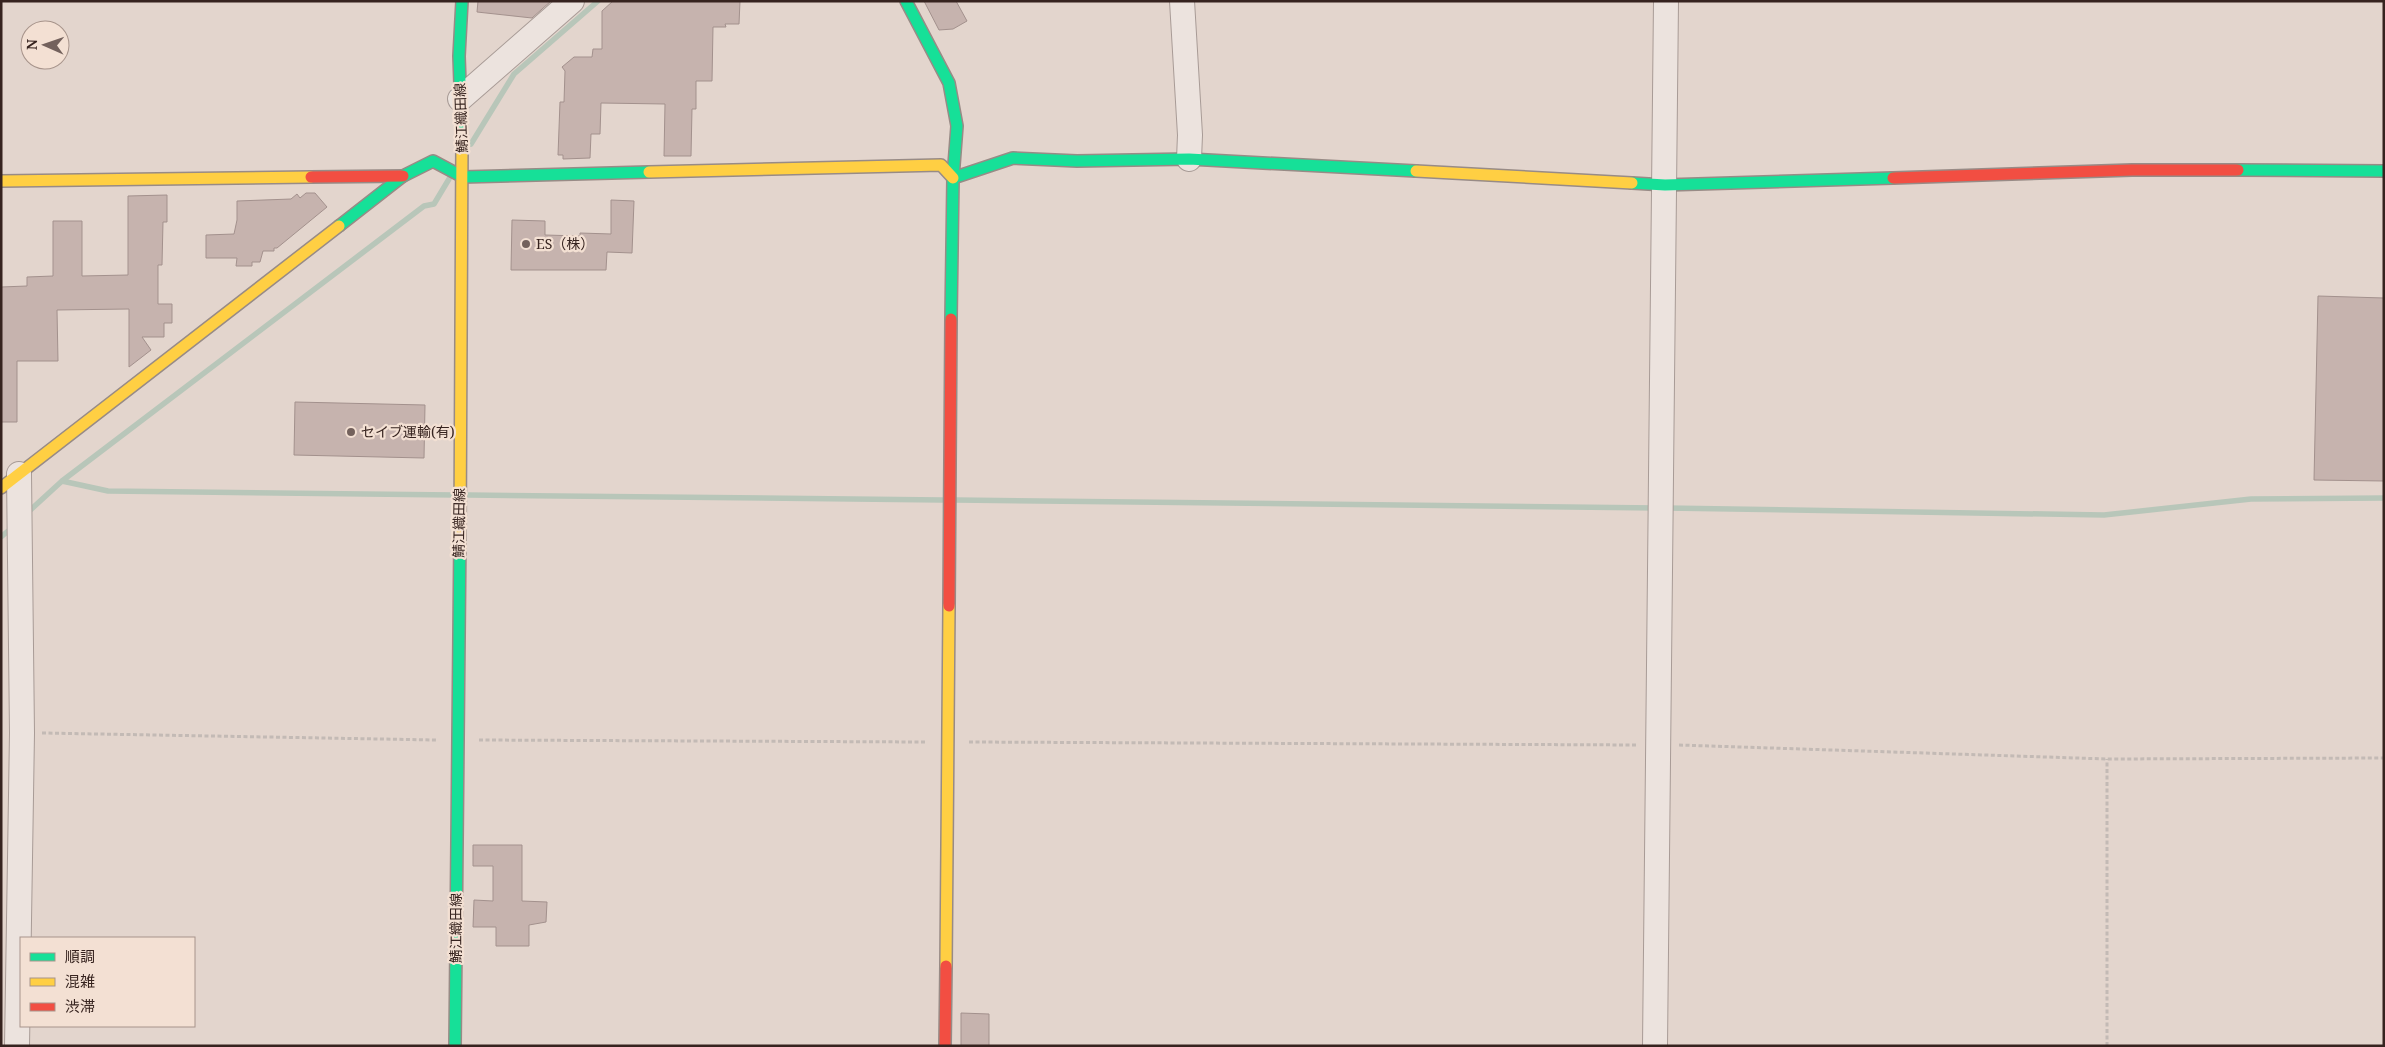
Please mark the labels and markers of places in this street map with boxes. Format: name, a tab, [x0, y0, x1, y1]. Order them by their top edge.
place label: ES（株）	[536, 234, 594, 253]
marker: ES（株）	[520, 238, 532, 250]
place label: セイブ運輸(有)	[361, 422, 455, 441]
marker: セイブ運輸(有)	[345, 426, 357, 438]

